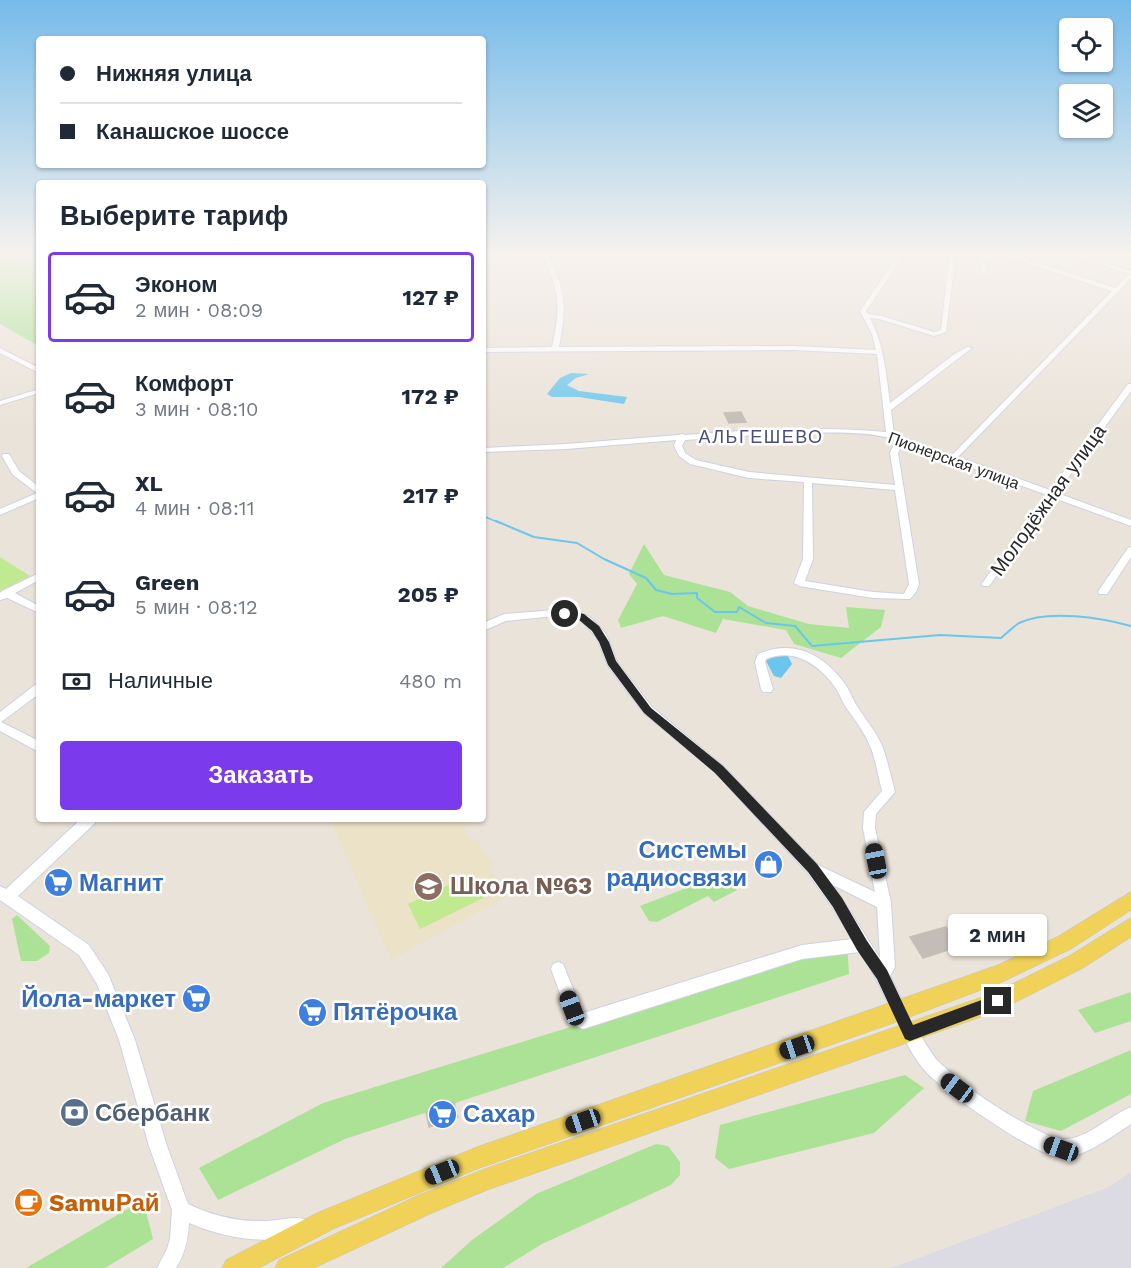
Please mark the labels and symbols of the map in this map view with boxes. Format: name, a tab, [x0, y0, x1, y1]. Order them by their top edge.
street label: Молодёжная улица	[985, 419, 1111, 580]
district label: АЛЬГЕШЕВО	[698, 426, 824, 447]
street label: Пионерская улица	[886, 428, 1022, 493]
route start	[551, 600, 578, 627]
place label: Системы радиосвязи	[606, 836, 747, 892]
car	[864, 842, 888, 880]
shop icon: Системы радиосвязи	[752, 848, 784, 880]
supermarket icon: Магнит	[42, 867, 74, 899]
place label: Магнит	[79, 869, 164, 897]
school or university icon: Школа №63	[413, 870, 445, 902]
place label: Школа №63	[450, 872, 592, 900]
callout: 2 мин	[948, 914, 1048, 956]
supermarket icon: Йола-маркет	[181, 983, 213, 1015]
place label: Йола-маркет	[21, 985, 176, 1013]
route end	[984, 987, 1011, 1014]
car	[557, 988, 587, 1028]
supermarket icon: Пятёрочка	[296, 996, 328, 1028]
place label: Пятёрочка	[333, 998, 458, 1026]
car	[777, 1033, 817, 1061]
car	[937, 1070, 977, 1106]
bank icon: Сбербанк	[58, 1097, 90, 1129]
supermarket icon: Сахар	[426, 1098, 458, 1130]
place label: Сбербанк	[95, 1099, 211, 1127]
place label: Сахар	[463, 1100, 535, 1128]
car	[563, 1107, 603, 1135]
car	[1041, 1134, 1081, 1164]
car	[422, 1157, 462, 1187]
cafe icon: SamuРай	[12, 1187, 44, 1219]
place label: SamuРай	[49, 1189, 160, 1217]

